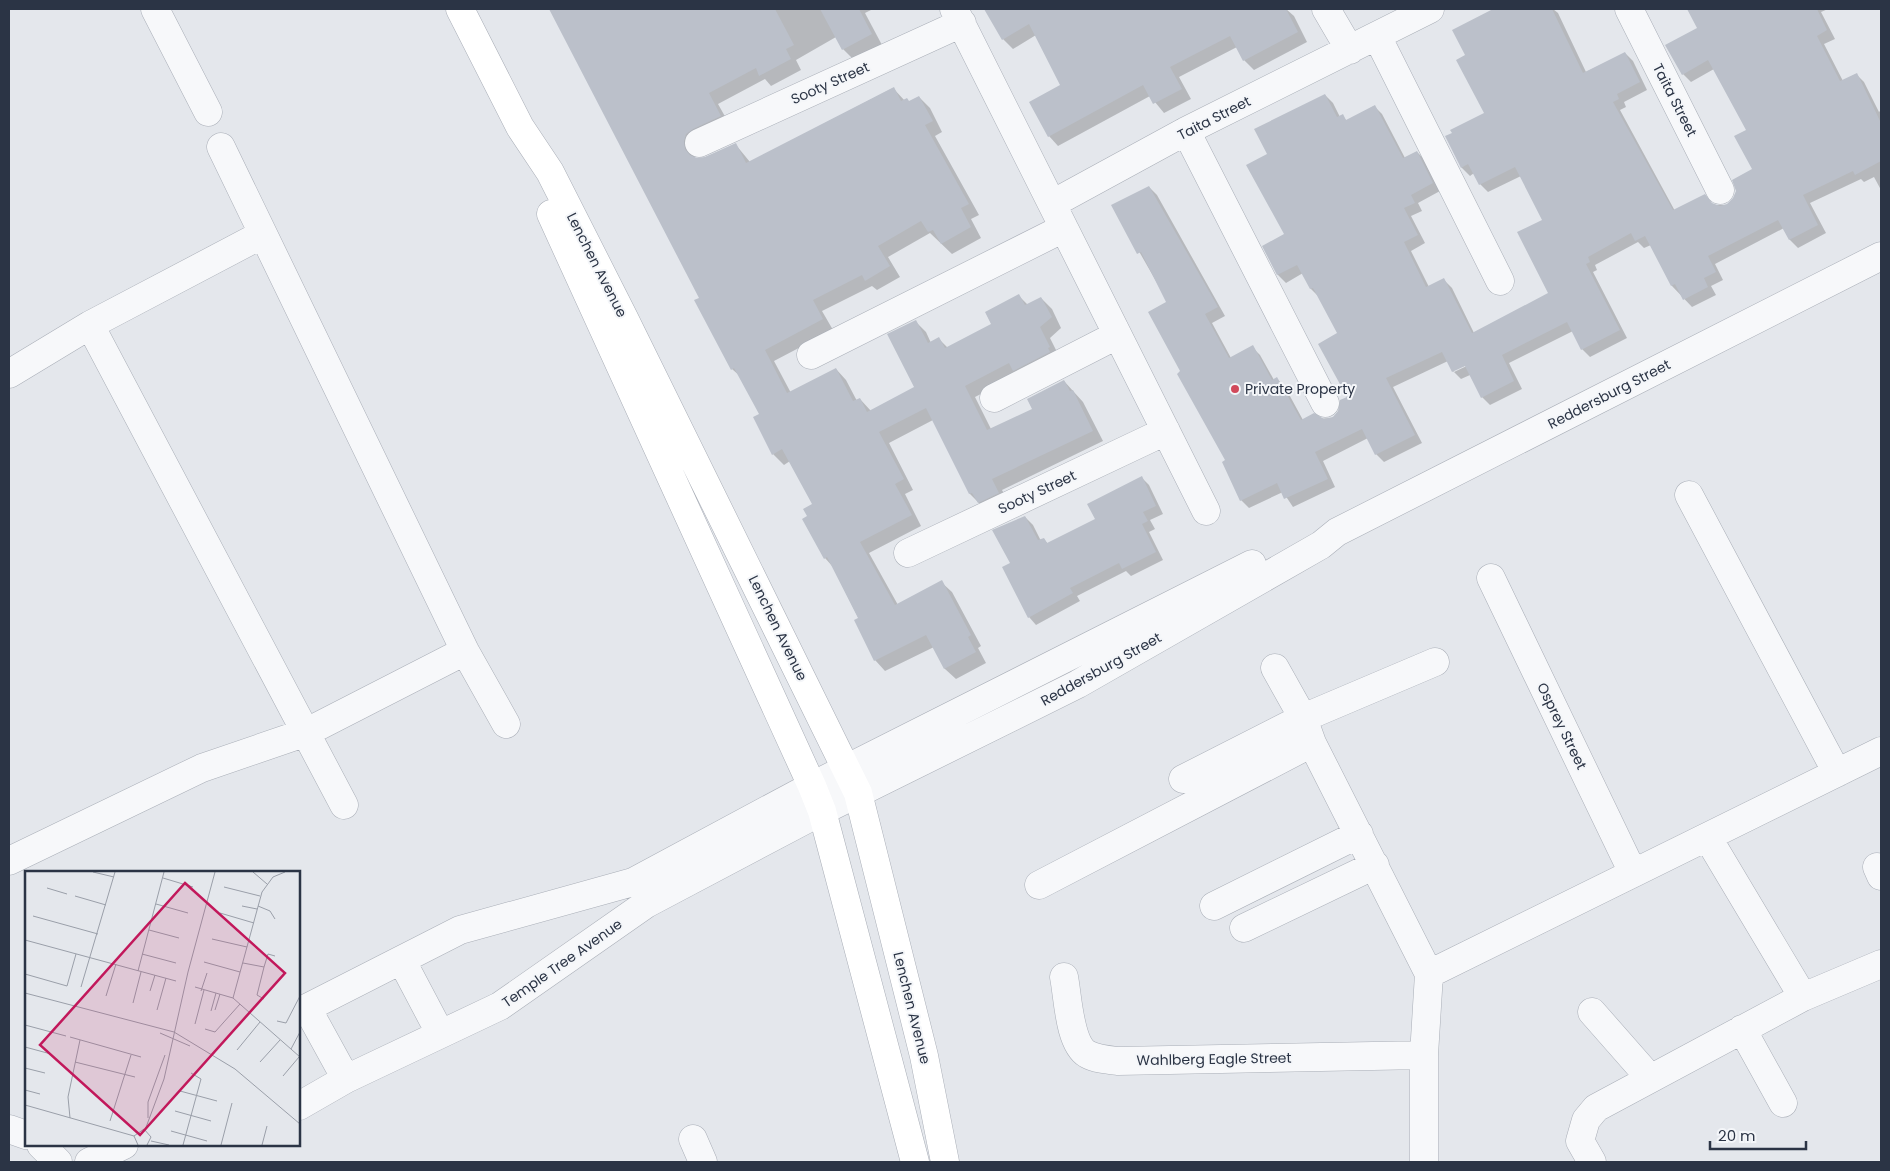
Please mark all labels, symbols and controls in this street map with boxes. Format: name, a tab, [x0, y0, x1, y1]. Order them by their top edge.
street label: Sooty Street	[788, 57, 872, 109]
street label: Taita Street	[1648, 60, 1702, 140]
street label: Taita Street	[1174, 91, 1254, 145]
street label: Lenchen Avenue	[562, 209, 632, 321]
street label: Reddersburg Street	[1544, 354, 1674, 434]
place label: Private Property	[1245, 379, 1355, 399]
marker: Private Property	[1229, 383, 1241, 395]
street label: Sooty Street	[995, 465, 1079, 519]
street label: Lenchen Avenue	[744, 572, 812, 684]
street label: Reddersburg Street	[1037, 627, 1165, 711]
street label: Osprey Street	[1532, 679, 1592, 773]
inset map	[25, 871, 300, 1146]
street label: Temple Tree Avenue	[498, 914, 626, 1012]
street label: Lenchen Avenue	[888, 950, 936, 1067]
street label: Wahlberg Eagle Street	[1136, 1048, 1292, 1070]
scale bar	[1710, 1118, 1806, 1150]
text: 20 m	[1718, 1125, 1756, 1146]

